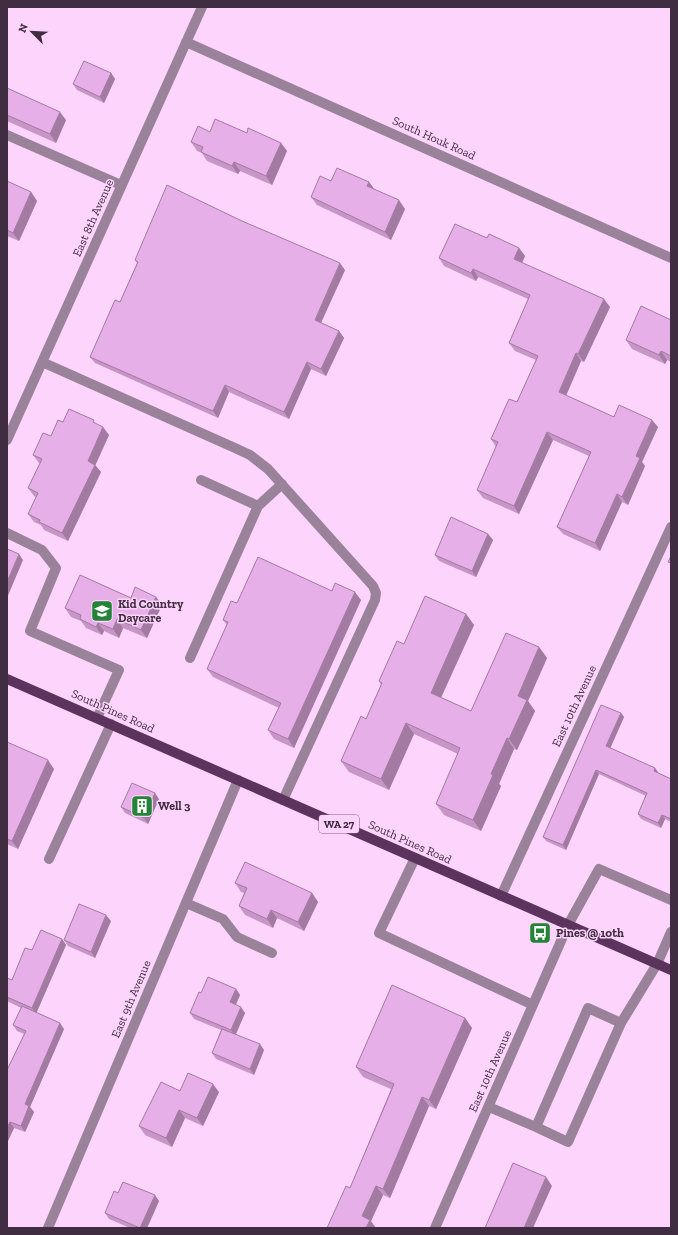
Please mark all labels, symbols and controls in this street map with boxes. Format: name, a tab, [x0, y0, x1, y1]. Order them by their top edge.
north arrow	[12, 12, 52, 52]
text: N	[16, 21, 31, 35]
street label: South Houk Road	[390, 113, 478, 163]
street label: East 8th Avenue	[70, 177, 116, 259]
place label: Kid Country Daycare	[118, 597, 184, 625]
school or university icon: Kid Country Daycare	[89, 598, 115, 624]
street label: East 10th Avenue	[549, 663, 599, 749]
street label: South Pines Road	[69, 686, 157, 736]
building icon: Well 3	[129, 793, 155, 819]
place label: Well 3	[158, 799, 191, 813]
road number: WA 27	[319, 815, 359, 833]
street label: South Pines Road	[366, 817, 454, 867]
bus stop icon: Pines @ 10th	[527, 920, 553, 946]
place label: Pines @ 10th	[556, 926, 624, 940]
street label: East 9th Avenue	[108, 958, 154, 1040]
street label: East 10th Avenue	[466, 1028, 514, 1114]

